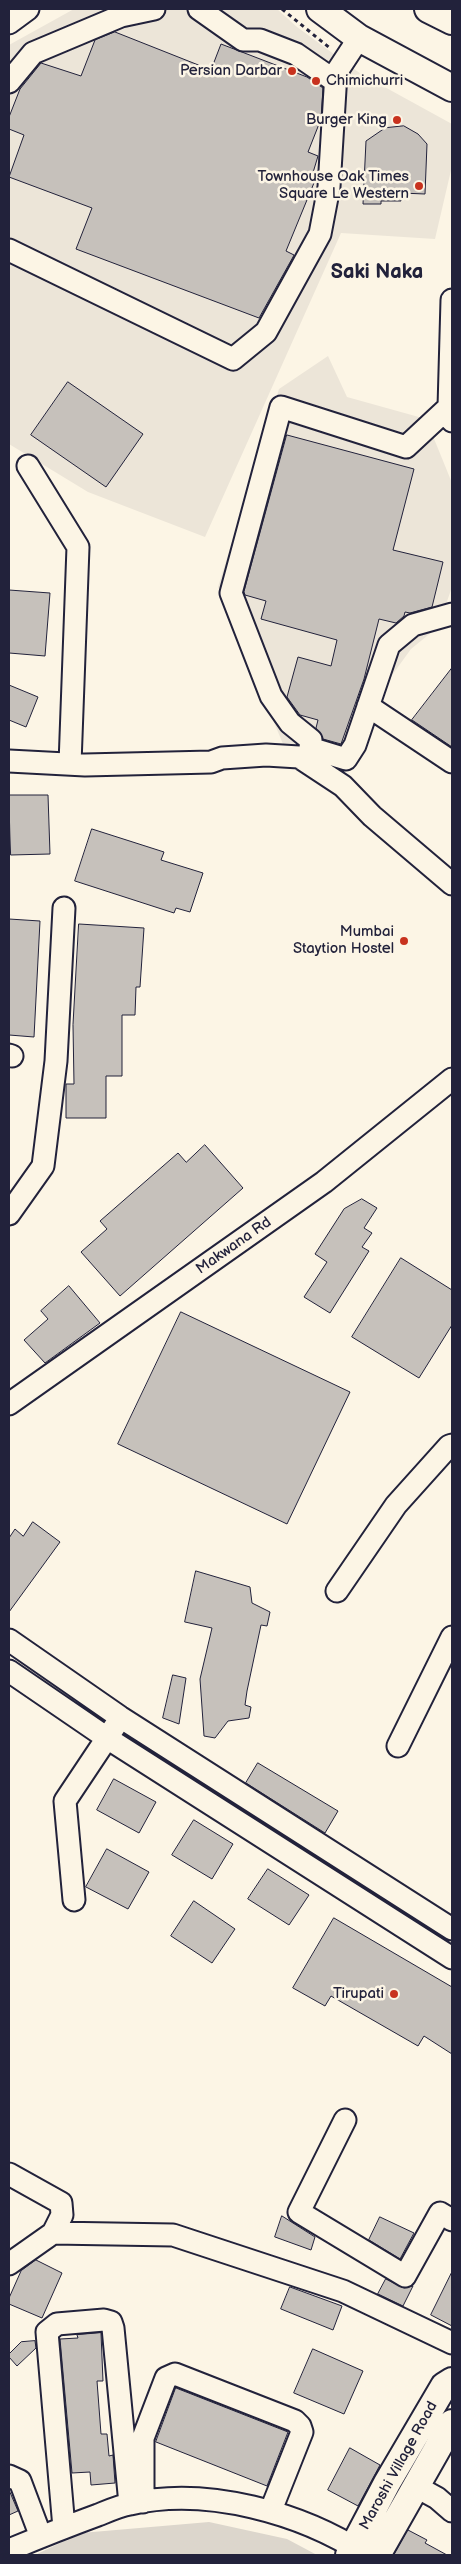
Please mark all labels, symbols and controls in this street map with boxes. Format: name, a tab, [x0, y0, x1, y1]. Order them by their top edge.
place label: Persian Darbar	[180, 62, 282, 80]
marker: Persian Darbar	[286, 65, 298, 77]
place label: Chimichurri	[326, 72, 403, 90]
marker: Chimichurri	[310, 75, 322, 87]
place label: Burger King	[306, 111, 387, 129]
marker: Burger King	[391, 114, 403, 126]
place label: Townhouse Oak Times Square Le Western	[257, 168, 409, 203]
marker: Townhouse Oak Times Square Le Western	[413, 180, 425, 192]
district label: Saki Naka	[331, 261, 423, 285]
place label: Mumbai Staytion Hostel	[293, 923, 394, 958]
marker: Mumbai Staytion Hostel	[398, 935, 410, 947]
street label: Makwana Rd	[193, 1214, 275, 1278]
place label: Tirupati	[333, 1985, 384, 2003]
marker: Tirupati	[388, 1988, 400, 2000]
street label: Maroshi Village Road	[356, 2399, 442, 2533]

